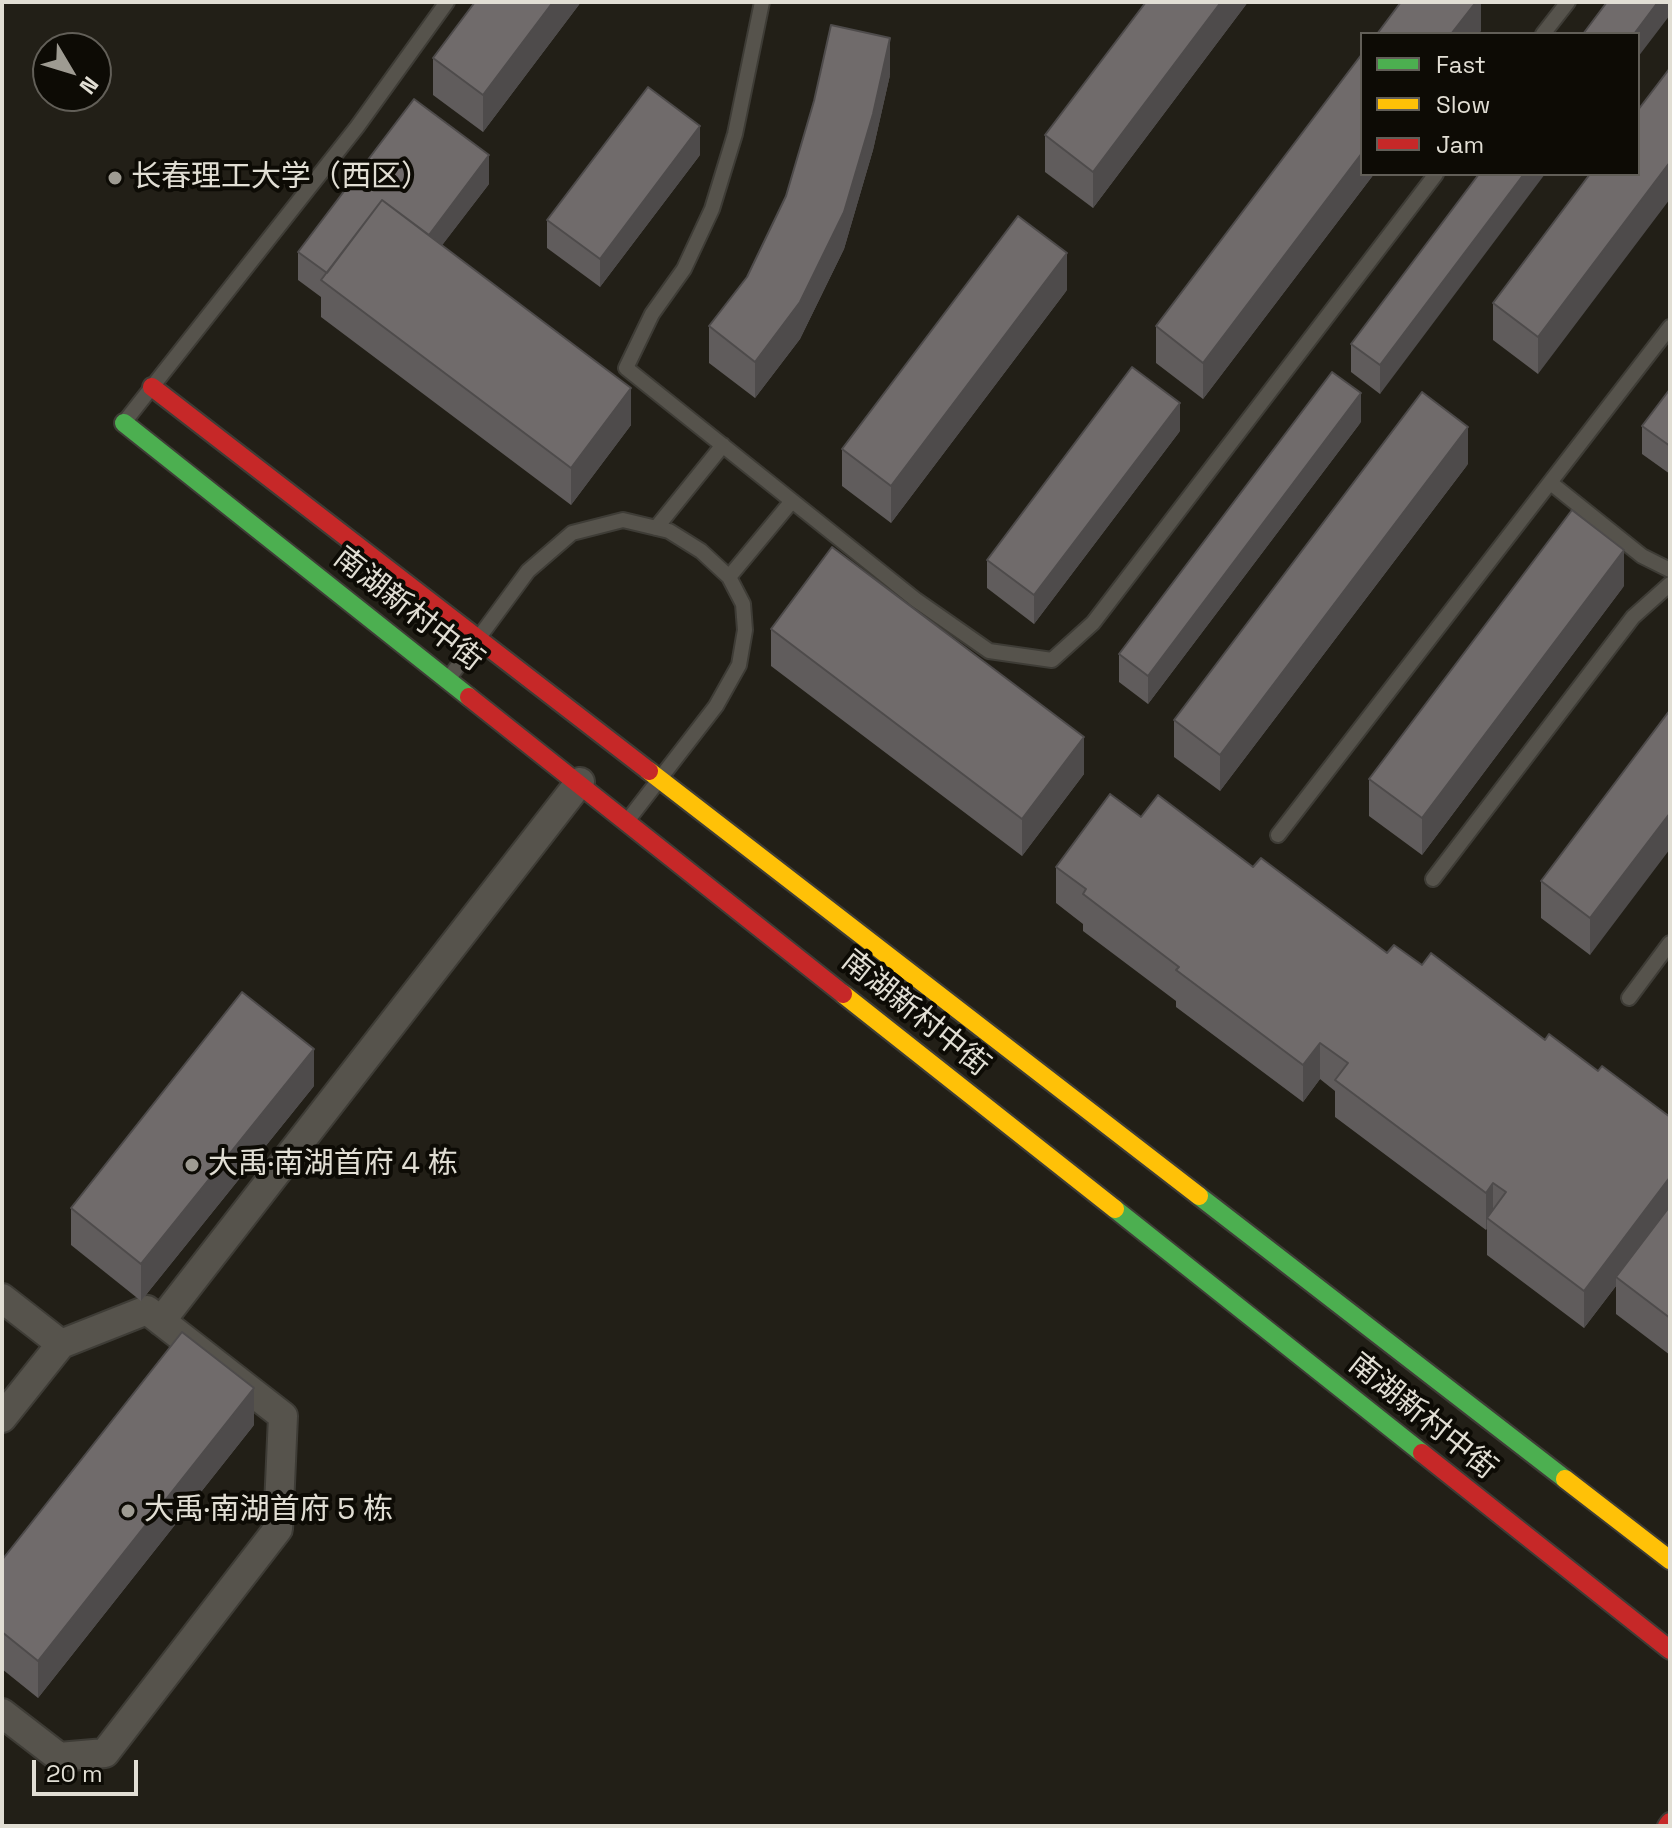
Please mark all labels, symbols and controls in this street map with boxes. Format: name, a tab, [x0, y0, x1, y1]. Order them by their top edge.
north arrow	[32, 32, 112, 112]
legend	[1360, 32, 1640, 176]
text: Fast	[1436, 49, 1486, 80]
text: N	[74, 71, 105, 100]
text: Slow	[1436, 89, 1490, 120]
text: Jam	[1436, 129, 1484, 160]
place label: 长春理工大学（西区）	[131, 160, 431, 196]
marker: 长春理工大学（西区）	[106, 169, 124, 187]
street label: 南湖新村中街	[326, 540, 490, 680]
street label: 南湖新村中街	[834, 943, 996, 1085]
place label: 大禹·南湖首府 4 栋	[208, 1147, 458, 1183]
marker: 大禹·南湖首府 4 栋	[183, 1156, 201, 1174]
street label: 南湖新村中街	[1341, 1346, 1503, 1488]
place label: 大禹·南湖首府 5 栋	[144, 1493, 393, 1529]
marker: 大禹·南湖首府 5 栋	[119, 1502, 137, 1520]
scale bar	[36, 1744, 142, 1794]
text: 20 m	[46, 1758, 103, 1789]

